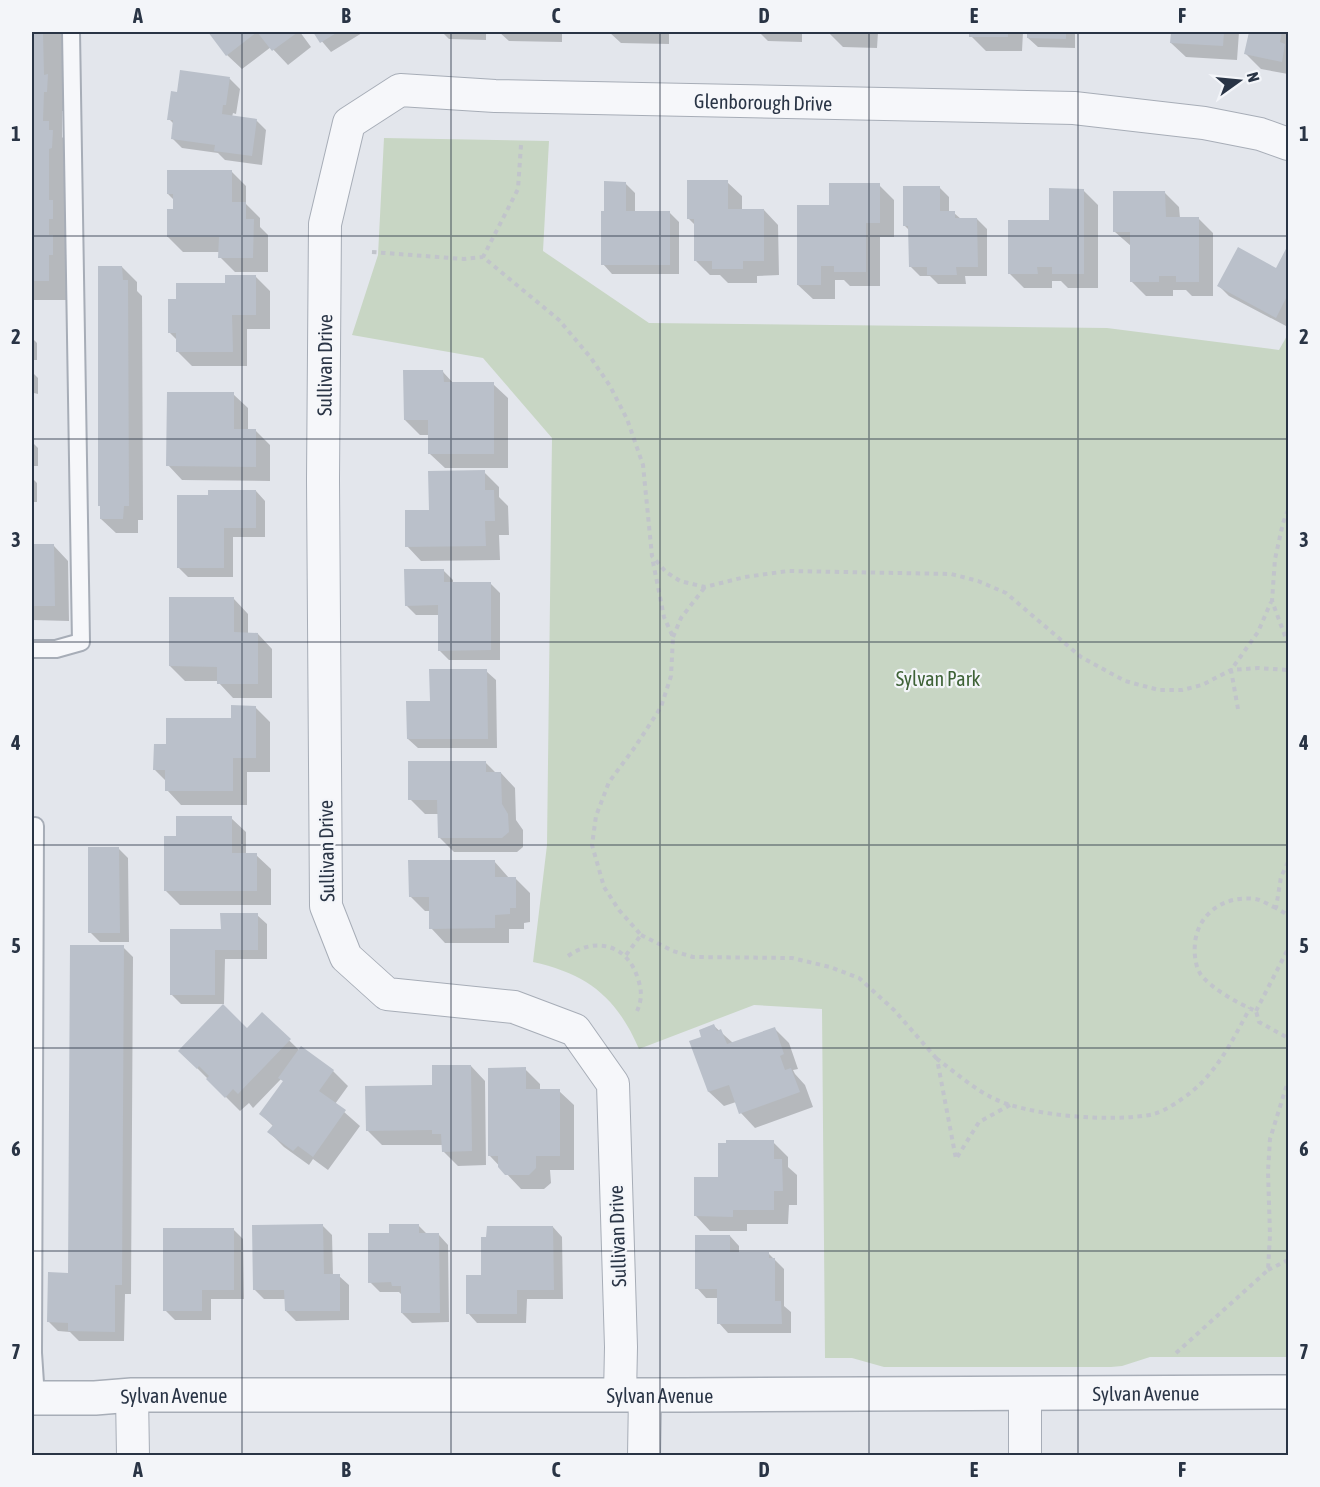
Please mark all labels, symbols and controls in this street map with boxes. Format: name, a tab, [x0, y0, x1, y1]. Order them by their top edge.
text: A	[132, 4, 143, 27]
text: B	[341, 4, 351, 27]
text: C	[552, 4, 561, 27]
text: D	[758, 4, 770, 27]
text: E	[970, 4, 979, 27]
text: F	[1178, 4, 1186, 27]
north arrow	[1209, 51, 1269, 111]
text: N	[1244, 70, 1263, 84]
street label: Glenborough Drive	[694, 89, 833, 114]
text: 1	[11, 122, 21, 145]
text: 1	[1299, 122, 1309, 145]
street label: Sullivan Drive	[312, 314, 336, 416]
text: 2	[11, 325, 21, 348]
text: 2	[1299, 325, 1309, 348]
text: 3	[11, 528, 21, 551]
text: 3	[1299, 528, 1309, 551]
park label: Sylvan Park	[896, 667, 981, 690]
text: 4	[10, 731, 21, 754]
text: 4	[1298, 731, 1309, 754]
street label: Sullivan Drive	[314, 800, 338, 902]
text: 5	[11, 934, 21, 957]
text: 5	[1299, 934, 1309, 957]
text: 6	[11, 1137, 21, 1160]
text: 6	[1299, 1137, 1309, 1160]
street label: Sullivan Drive	[604, 1185, 630, 1287]
text: 7	[11, 1340, 21, 1363]
text: 7	[1299, 1340, 1309, 1363]
street label: Sylvan Avenue	[1092, 1381, 1199, 1404]
street label: Sylvan Avenue	[606, 1383, 713, 1407]
street label: Sylvan Avenue	[120, 1384, 227, 1407]
text: A	[132, 1458, 143, 1481]
text: B	[341, 1458, 351, 1481]
text: C	[552, 1458, 561, 1481]
text: D	[758, 1458, 770, 1481]
text: E	[970, 1458, 979, 1481]
text: F	[1178, 1458, 1186, 1481]

